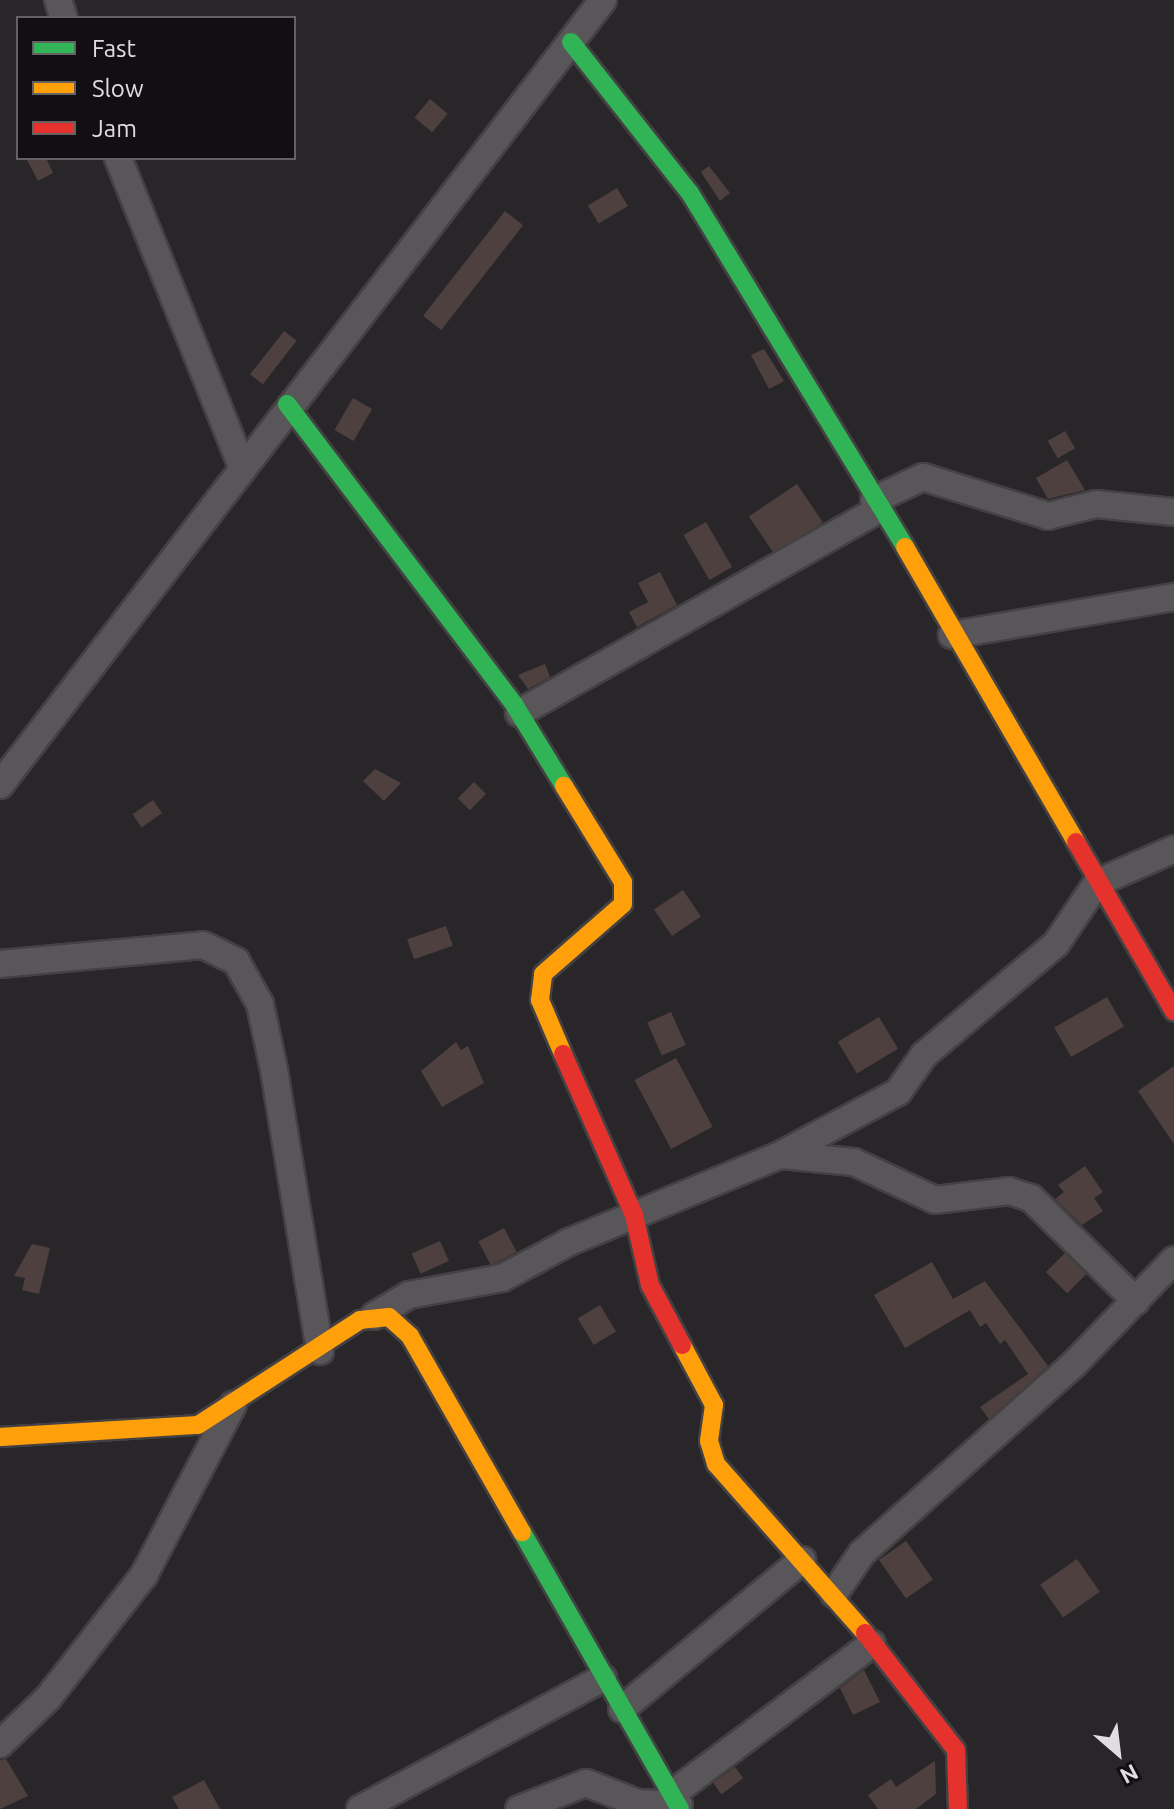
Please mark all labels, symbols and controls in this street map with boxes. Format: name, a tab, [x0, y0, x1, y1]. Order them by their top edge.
legend	[16, 16, 296, 160]
text: Fast	[92, 35, 136, 62]
text: Slow	[92, 75, 144, 102]
text: Jam	[92, 115, 137, 142]
north arrow	[1078, 1713, 1158, 1793]
text: N	[1116, 1760, 1143, 1790]

